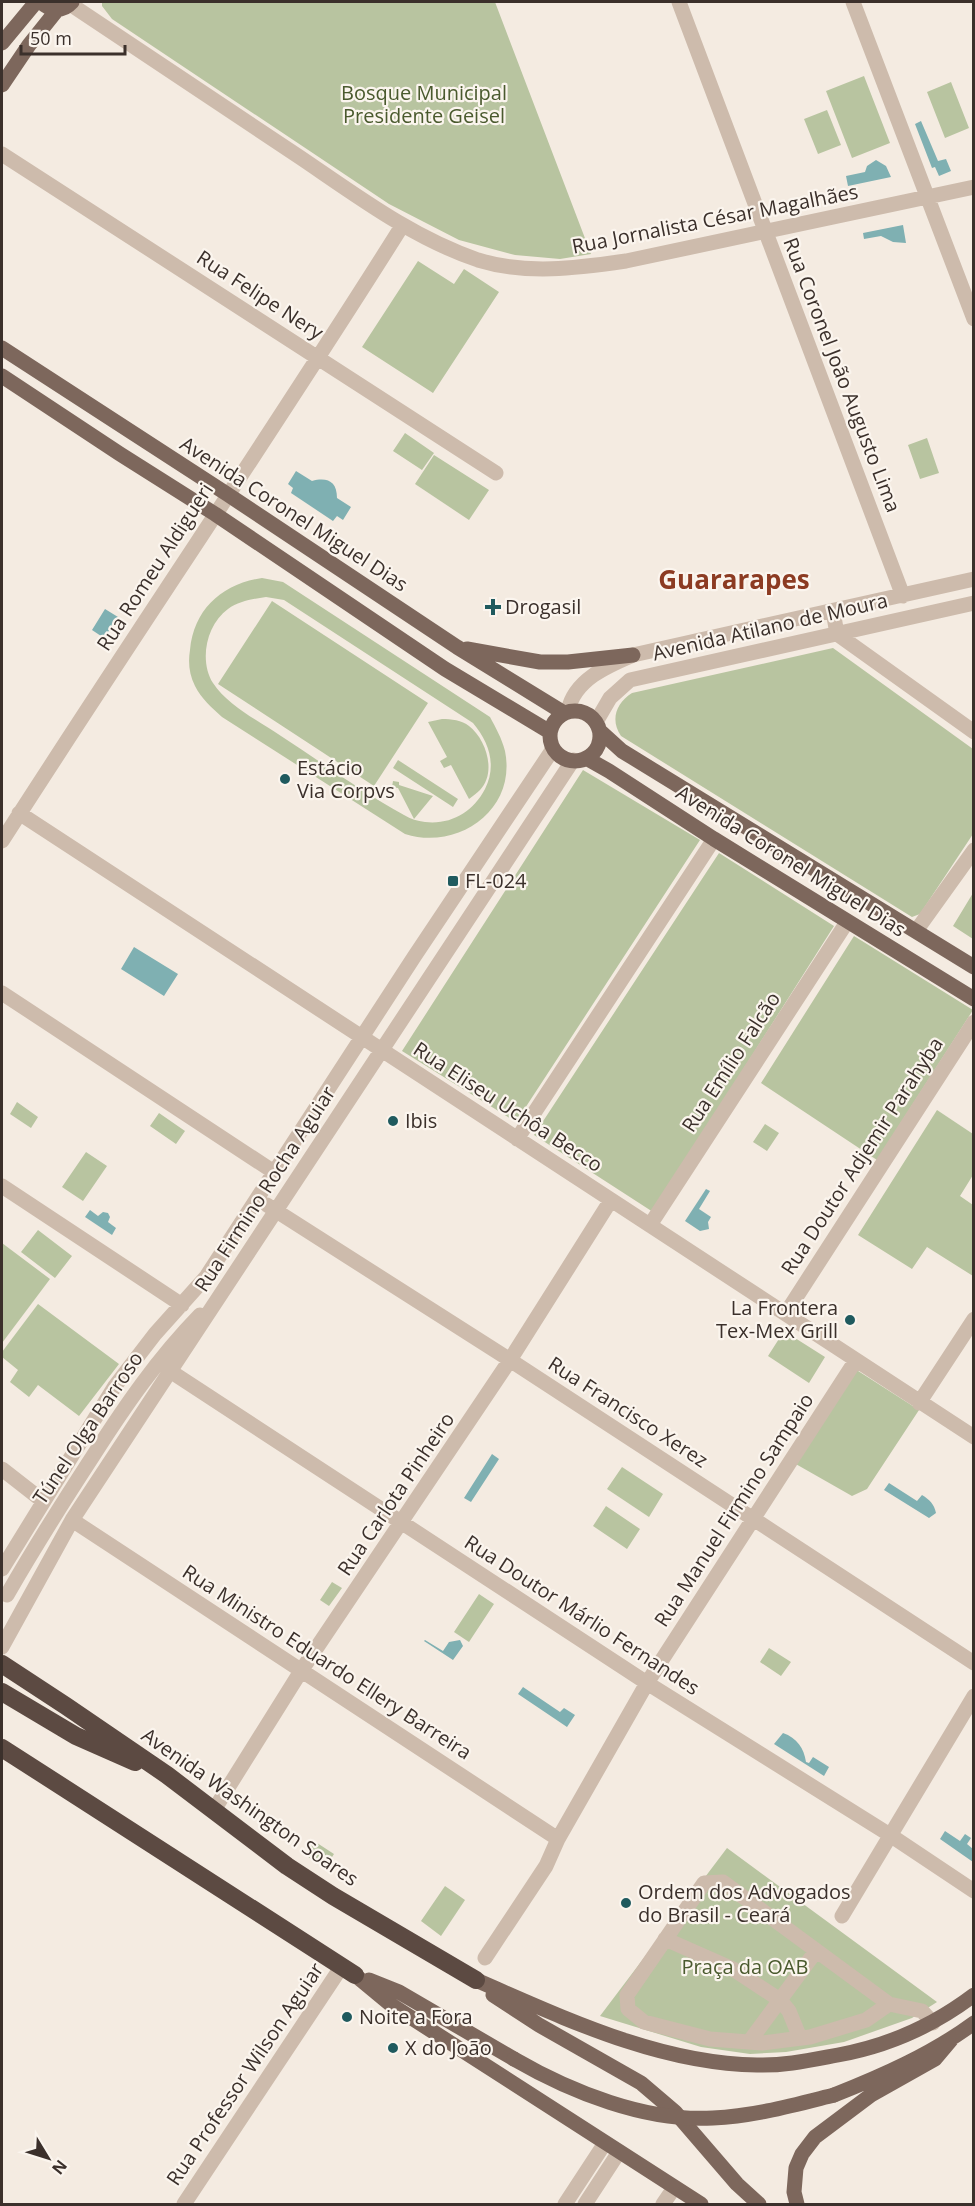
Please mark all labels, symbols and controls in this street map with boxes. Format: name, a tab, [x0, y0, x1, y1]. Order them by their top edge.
scale bar	[21, 18, 124, 56]
text: 50 m	[30, 26, 72, 50]
park label: Bosque Municipal Presidente Geisel	[341, 79, 507, 129]
street label: Rua Jornalista César Magalhães	[569, 177, 860, 260]
street label: Rua Coronel João Augusto Lima	[777, 234, 907, 516]
street label: Rua Felipe Nery	[192, 244, 330, 346]
street label: Avenida Coronel Miguel Dias	[175, 430, 413, 597]
street label: Rua Romeu Aldigueri	[90, 478, 219, 656]
district label: Guararapes	[658, 561, 810, 597]
street label: Avenida Atilano de Moura	[650, 586, 890, 667]
place label: Drogasil	[505, 593, 581, 620]
marker: Drogasil	[486, 600, 500, 614]
place label: Estácio Via Corpvs	[297, 754, 395, 804]
marker: Estácio Via Corpvs	[278, 772, 292, 786]
street label: Avenida Coronel Miguel Dias	[671, 779, 911, 943]
place label: FL-024	[465, 867, 527, 894]
marker: FL-024	[446, 874, 460, 888]
street label: Rua Emílio Falcão	[675, 986, 786, 1137]
street label: Rua Doutor Adjemir Parahyba	[774, 1032, 949, 1280]
street label: Rua Eliseu Uchôa Becco	[408, 1035, 608, 1178]
street label: Rua Firmino Rocha Aguiar	[188, 1081, 341, 1297]
place label: Ibis	[405, 1107, 437, 1134]
marker: Ibis	[386, 1114, 400, 1128]
place label: La Frontera Tex-Mex Grill	[716, 1294, 838, 1344]
marker: La Frontera Tex-Mex Grill	[843, 1313, 857, 1327]
street label: Túnel Olga Barroso	[26, 1346, 149, 1509]
street label: Rua Francisco Xerez	[543, 1350, 713, 1473]
street label: Rua Manuel Firmino Sampaio	[648, 1388, 819, 1632]
street label: Rua Carlota Pinheiro	[331, 1407, 460, 1581]
street label: Rua Doutor Márlio Fernandes	[460, 1528, 705, 1701]
street label: Rua Ministro Eduardo Ellery Barreira	[178, 1558, 477, 1765]
street label: Avenida Washington Soares	[136, 1721, 364, 1892]
place label: Ordem dos Advogados do Brasil - Ceará	[638, 1878, 851, 1928]
marker: Ordem dos Advogados do Brasil - Ceará	[619, 1896, 633, 1910]
park label: Praça da OAB	[682, 1953, 808, 1980]
street label: Rua Professor Wilson Aguiar	[160, 1957, 329, 2190]
place label: Noite a Fora	[359, 2003, 473, 2030]
marker: Noite a Fora	[340, 2010, 354, 2024]
place label: X do João	[405, 2034, 492, 2061]
marker: X do João	[386, 2041, 400, 2055]
north arrow	[18, 2128, 78, 2188]
text: N	[47, 2155, 72, 2179]

